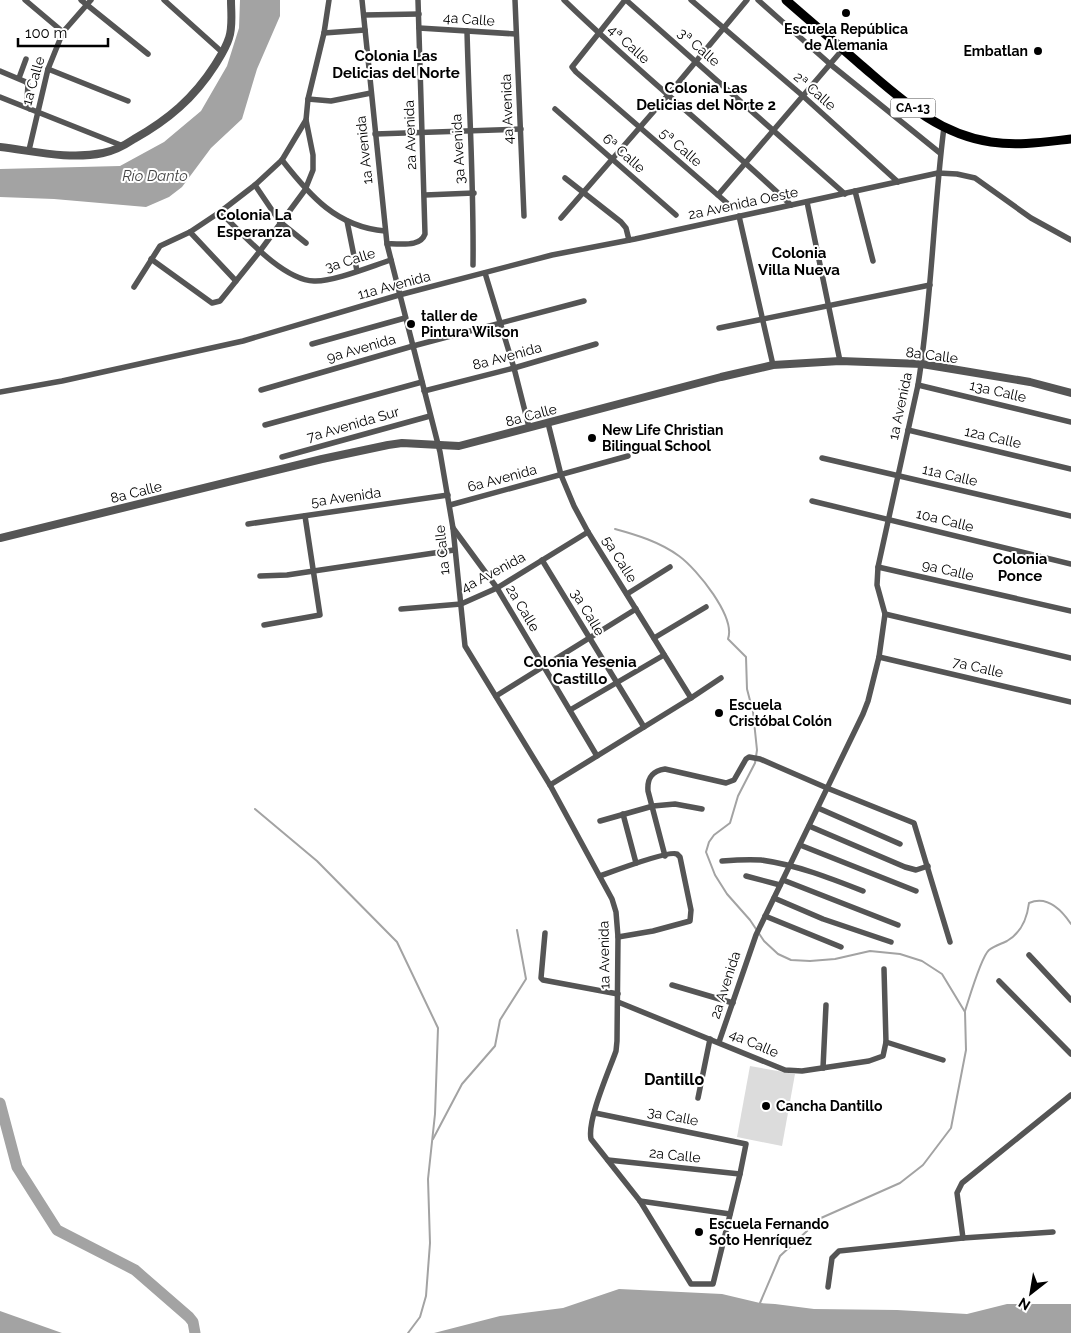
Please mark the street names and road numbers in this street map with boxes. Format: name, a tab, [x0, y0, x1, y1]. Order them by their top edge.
street label: 4a Calle	[443, 9, 495, 29]
street label: 4ª Calle	[605, 21, 653, 67]
street label: 3ª Calle	[675, 24, 723, 70]
street label: 1a Calle	[18, 55, 48, 107]
street label: 2ª Calle	[791, 69, 839, 113]
street label: 4a Avenida	[498, 74, 516, 144]
road number: CA-13	[890, 99, 936, 118]
street label: 2a Avenida	[401, 100, 419, 170]
street label: 3a Avenida	[448, 114, 468, 184]
street label: 1a Avenida	[352, 115, 376, 185]
street label: 5ª Calle	[657, 124, 705, 170]
street label: 6ª Calle	[599, 130, 649, 176]
street label: 2a Avenida Oeste	[687, 184, 799, 222]
street label: 3a Calle	[323, 245, 377, 275]
street label: 11a Avenida	[356, 268, 432, 302]
street label: 9a Avenida	[325, 331, 397, 365]
street label: 8a Avenida	[471, 339, 543, 373]
street label: 8a Calle	[905, 344, 959, 366]
street label: 1a Avenida	[885, 371, 915, 441]
street label: 13a Calle	[968, 377, 1028, 405]
street label: 8a Calle	[504, 400, 558, 430]
street label: 7a Avenida Sur	[305, 403, 401, 445]
street label: 12a Calle	[963, 423, 1023, 451]
street label: 6a Avenida	[466, 461, 538, 495]
street label: 11a Calle	[921, 461, 979, 489]
street label: 8a Calle	[109, 478, 163, 506]
street label: 5a Avenida	[310, 484, 382, 510]
street label: 10a Calle	[915, 505, 975, 535]
street label: 1a Calle	[431, 524, 453, 576]
street label: 5a Calle	[599, 533, 641, 585]
street label: 4a Avenida	[458, 548, 528, 596]
street label: 9a Calle	[921, 556, 975, 584]
street label: 2a Calle	[503, 582, 543, 634]
street label: 3a Calle	[568, 586, 608, 638]
street label: 7a Calle	[951, 653, 1005, 681]
street label: 1a Avenida	[595, 920, 613, 990]
street label: 2a Avenida	[707, 949, 743, 1021]
street label: 4a Calle	[727, 1025, 781, 1061]
street label: 3a Calle	[646, 1103, 700, 1129]
street label: 2a Calle	[649, 1144, 701, 1166]

